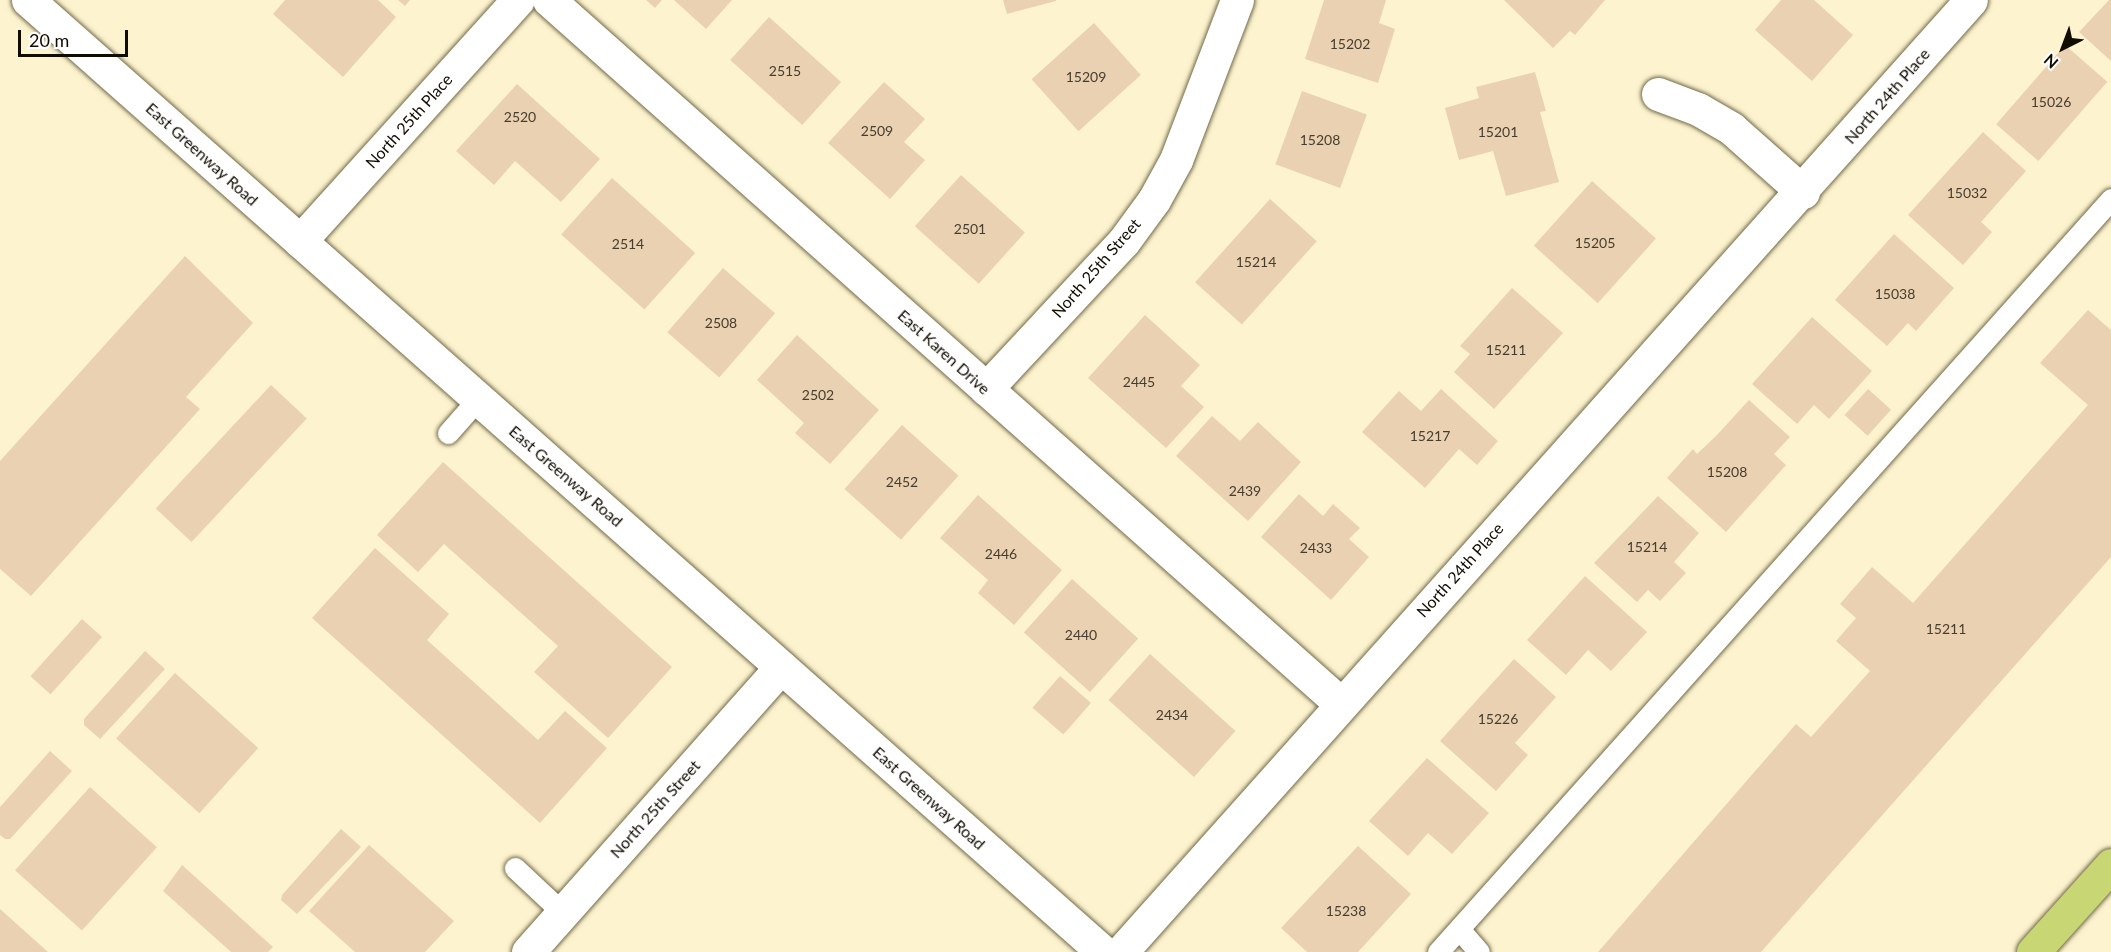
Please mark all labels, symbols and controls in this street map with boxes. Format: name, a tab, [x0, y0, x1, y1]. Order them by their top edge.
scale bar	[21, 18, 130, 56]
north arrow	[2033, 18, 2093, 78]
text: 20 m	[29, 29, 69, 51]
house number: 15202	[1330, 36, 1370, 52]
street label: North 24th Place	[1840, 44, 1934, 148]
text: N	[2040, 51, 2062, 73]
house number: 2515	[769, 63, 801, 79]
house number: 15209	[1066, 69, 1106, 85]
street label: North 25th Place	[362, 70, 456, 172]
house number: 15026	[2031, 94, 2071, 110]
street label: East Greenway Road	[142, 98, 262, 210]
house number: 2520	[504, 109, 536, 125]
house number: 2509	[861, 123, 893, 139]
house number: 15201	[1478, 124, 1518, 140]
house number: 15208	[1300, 132, 1340, 148]
house number: 15032	[1947, 185, 1987, 201]
street label: North 25th Street	[1048, 215, 1144, 321]
house number: 2501	[954, 221, 986, 237]
house number: 15205	[1575, 235, 1615, 251]
house number: 2514	[612, 236, 644, 252]
house number: 15214	[1236, 254, 1276, 270]
house number: 15038	[1875, 286, 1915, 302]
street label: East Karen Drive	[894, 306, 994, 398]
house number: 2508	[705, 315, 737, 331]
house number: 15211	[1486, 342, 1526, 358]
house number: 2445	[1123, 374, 1155, 390]
house number: 2502	[802, 387, 834, 403]
street label: East Greenway Road	[505, 421, 627, 531]
house number: 15217	[1410, 428, 1450, 444]
house number: 15208	[1707, 464, 1747, 480]
house number: 2452	[886, 474, 918, 490]
house number: 2439	[1229, 483, 1261, 499]
street label: North 24th Place	[1413, 519, 1507, 621]
house number: 15214	[1627, 539, 1667, 555]
house number: 2433	[1300, 540, 1332, 556]
house number: 2446	[985, 546, 1017, 562]
house number: 15211	[1926, 621, 1966, 637]
house number: 2440	[1065, 627, 1097, 643]
house number: 2434	[1156, 707, 1188, 723]
house number: 15226	[1478, 711, 1518, 727]
street label: East Greenway Road	[869, 742, 989, 854]
street label: North 25th Street	[606, 756, 704, 862]
house number: 15238	[1326, 903, 1366, 919]

